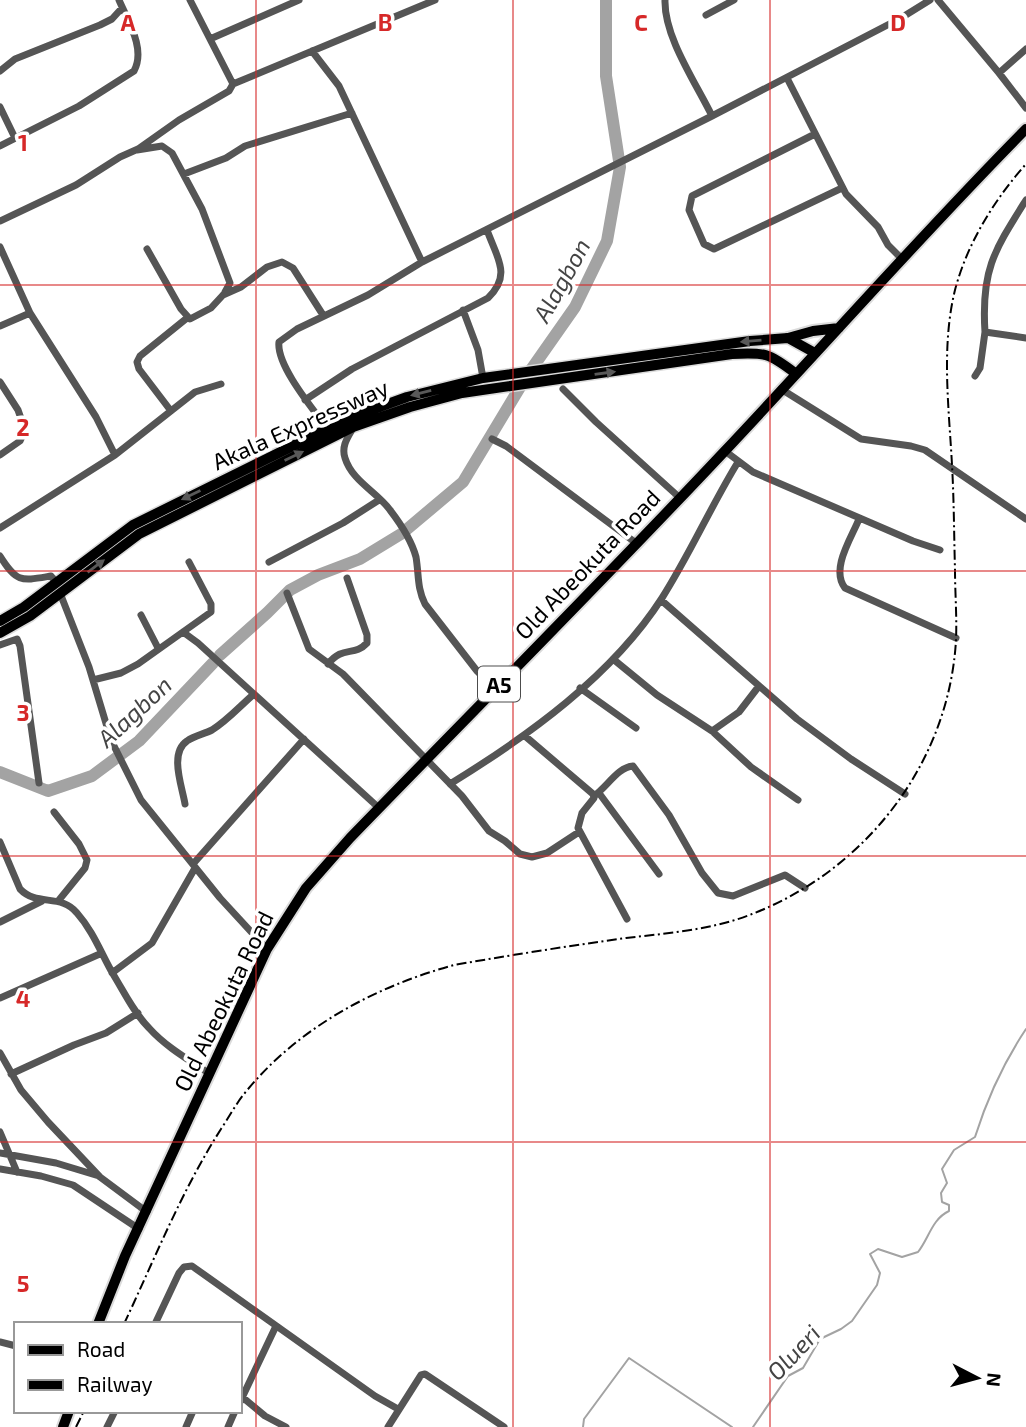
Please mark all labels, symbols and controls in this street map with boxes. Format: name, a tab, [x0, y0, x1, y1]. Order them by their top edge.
text: A	[120, 8, 136, 36]
text: B	[378, 8, 392, 36]
text: C	[634, 8, 648, 36]
text: D	[890, 8, 906, 36]
text: 1	[18, 128, 28, 156]
water label: Alagbon	[526, 233, 596, 328]
one-way arrow	[740, 336, 762, 347]
one-way arrow	[594, 367, 616, 378]
street label: Akala Expressway	[208, 373, 392, 475]
one-way arrow	[410, 388, 432, 399]
text: 2	[16, 413, 30, 441]
one-way arrow	[284, 450, 304, 462]
street label: Old Abeokuta Road	[508, 483, 666, 645]
one-way arrow	[181, 489, 201, 500]
one-way arrow	[87, 559, 105, 573]
road number: A5	[478, 666, 520, 702]
water label: Alagbon	[90, 669, 177, 753]
text: 3	[16, 698, 30, 726]
street label: Old Abeokuta Road	[167, 906, 279, 1096]
text: 4	[16, 984, 30, 1012]
text: 5	[17, 1269, 29, 1297]
water label: Olueri	[760, 1318, 826, 1386]
legend	[14, 1322, 242, 1413]
text: Road	[77, 1336, 125, 1361]
north arrow	[942, 1343, 1012, 1413]
text: Railway	[77, 1371, 153, 1396]
text: N	[982, 1372, 1007, 1388]

